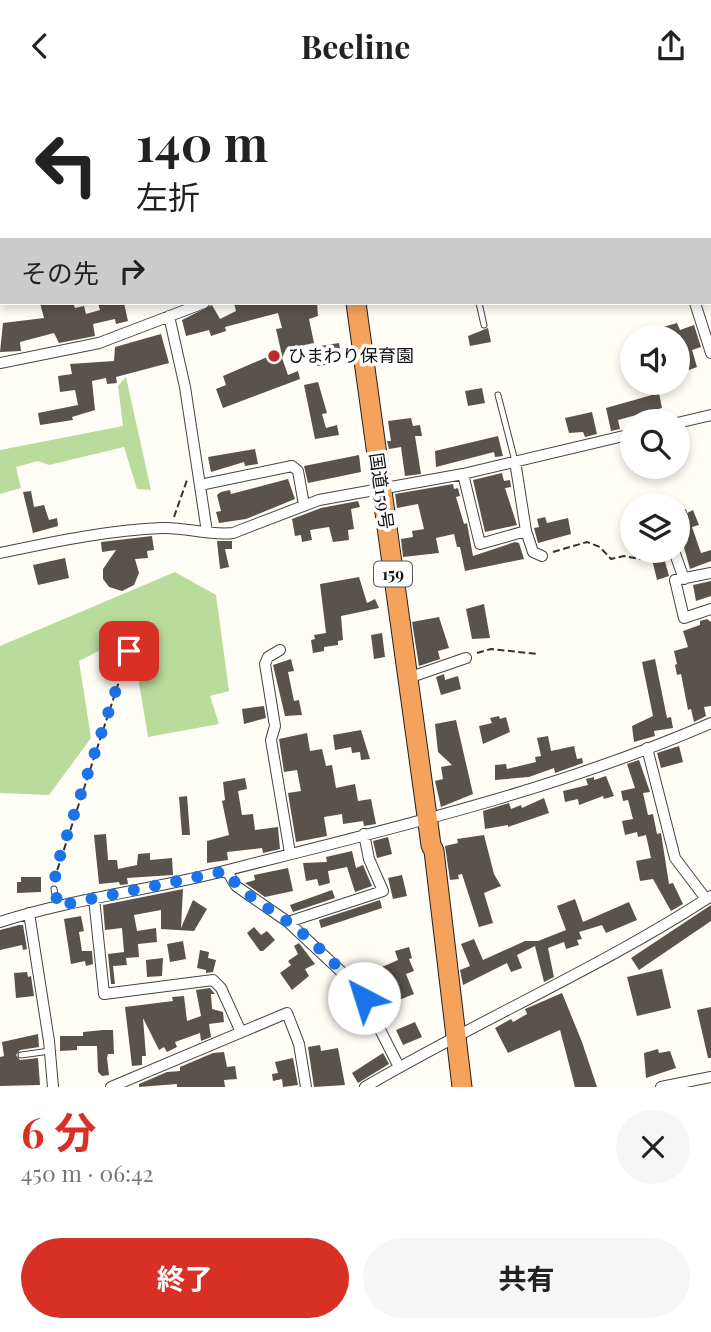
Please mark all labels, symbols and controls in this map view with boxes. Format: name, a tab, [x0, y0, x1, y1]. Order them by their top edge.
text: Beeline	[301, 24, 410, 67]
icon: back	[21, 27, 59, 65]
icon: share	[652, 27, 690, 65]
text: 140 m	[136, 109, 268, 174]
icon: left	[21, 119, 112, 210]
text: 左折	[136, 174, 200, 217]
icon: right	[113, 252, 151, 290]
text: その先	[21, 255, 99, 290]
map controls	[620, 325, 690, 563]
button: sound	[620, 325, 690, 395]
place label: ひまわり保育園	[288, 343, 414, 367]
marker: ひまわり保育園	[266, 348, 282, 364]
button: search	[620, 409, 690, 479]
street label: 国道159号	[365, 451, 399, 531]
button: layers	[620, 493, 690, 563]
road number: 159	[374, 561, 412, 587]
pin	[99, 621, 159, 681]
icon: arrive	[110, 632, 148, 670]
position arrow	[327, 961, 401, 1035]
text: 6 分	[21, 1103, 96, 1159]
button: close	[616, 1110, 690, 1184]
text: 450 m · 06:42	[21, 1157, 154, 1188]
button: 終了	[21, 1238, 349, 1318]
button: 共有	[363, 1238, 690, 1318]

